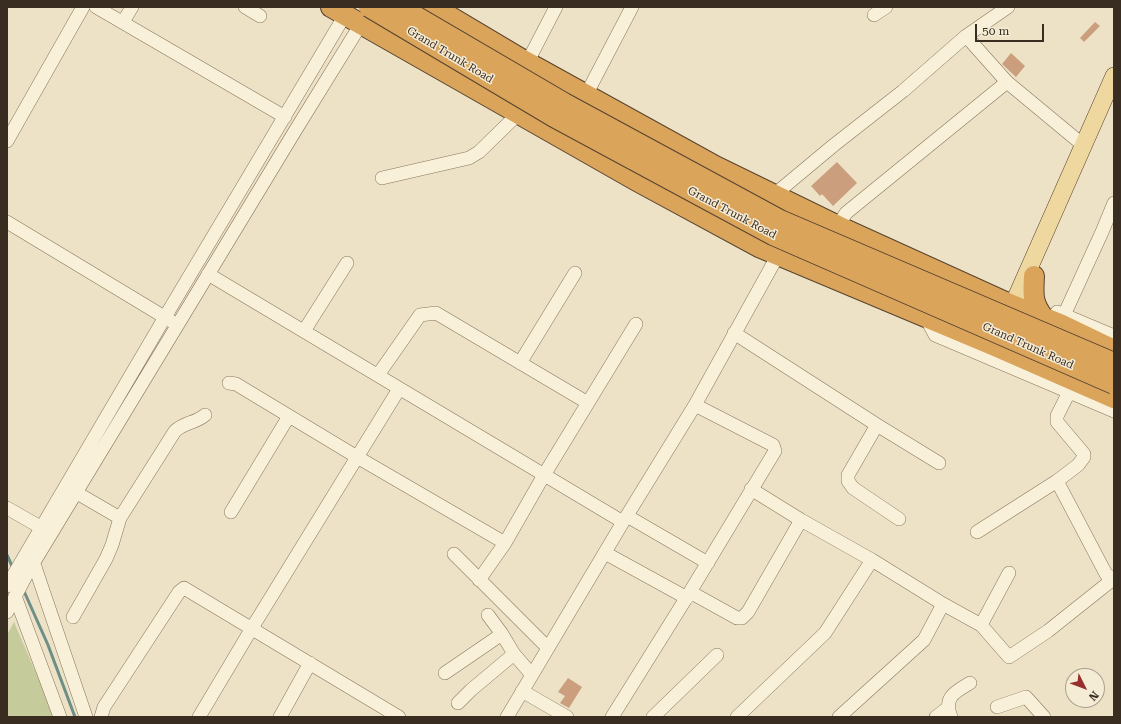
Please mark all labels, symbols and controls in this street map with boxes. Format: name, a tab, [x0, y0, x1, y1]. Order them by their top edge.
scale bar	[977, 16, 1046, 42]
street label: Grand Trunk Road	[404, 24, 496, 86]
text: 50 m	[982, 24, 1009, 38]
street label: Grand Trunk Road	[686, 184, 778, 242]
street label: Grand Trunk Road	[980, 320, 1076, 372]
north arrow	[1065, 668, 1105, 708]
text: N	[1086, 688, 1101, 703]

